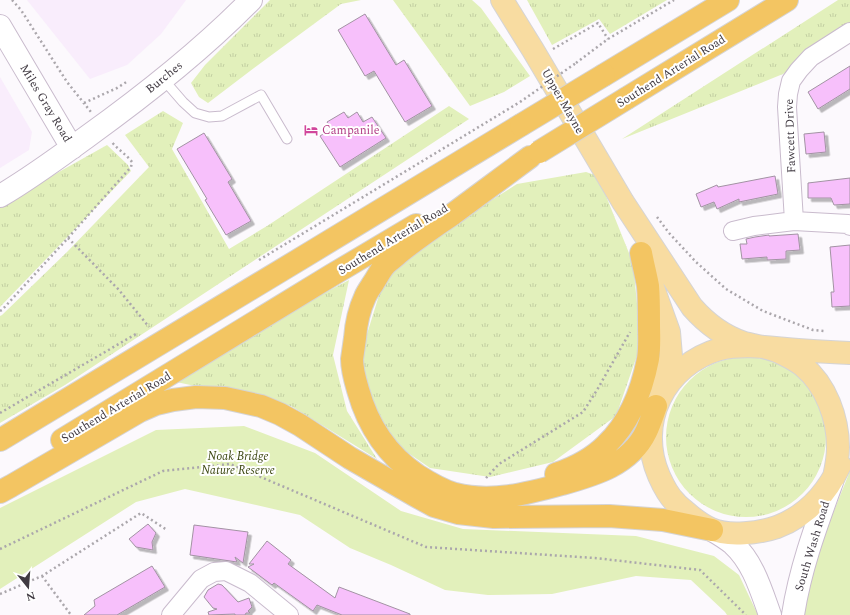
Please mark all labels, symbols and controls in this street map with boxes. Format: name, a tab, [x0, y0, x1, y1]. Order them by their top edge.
street label: Southend Arterial Road	[613, 30, 730, 113]
street label: Burches	[142, 56, 187, 98]
street label: Miles Gray Road	[15, 60, 77, 146]
street label: Upper Mayne	[536, 65, 589, 138]
street label: Fawcett Drive	[780, 98, 801, 174]
place label: Campanile	[322, 121, 380, 140]
hotel icon: Campanile	[303, 122, 319, 138]
street label: Southend Arterial Road	[335, 199, 452, 280]
street label: Southend Arterial Road	[58, 367, 175, 448]
park label: Noak Bridge Nature Reserve	[201, 447, 275, 480]
street label: South Wash Road	[790, 498, 835, 594]
north arrow	[8, 567, 48, 607]
text: N	[24, 587, 38, 606]

